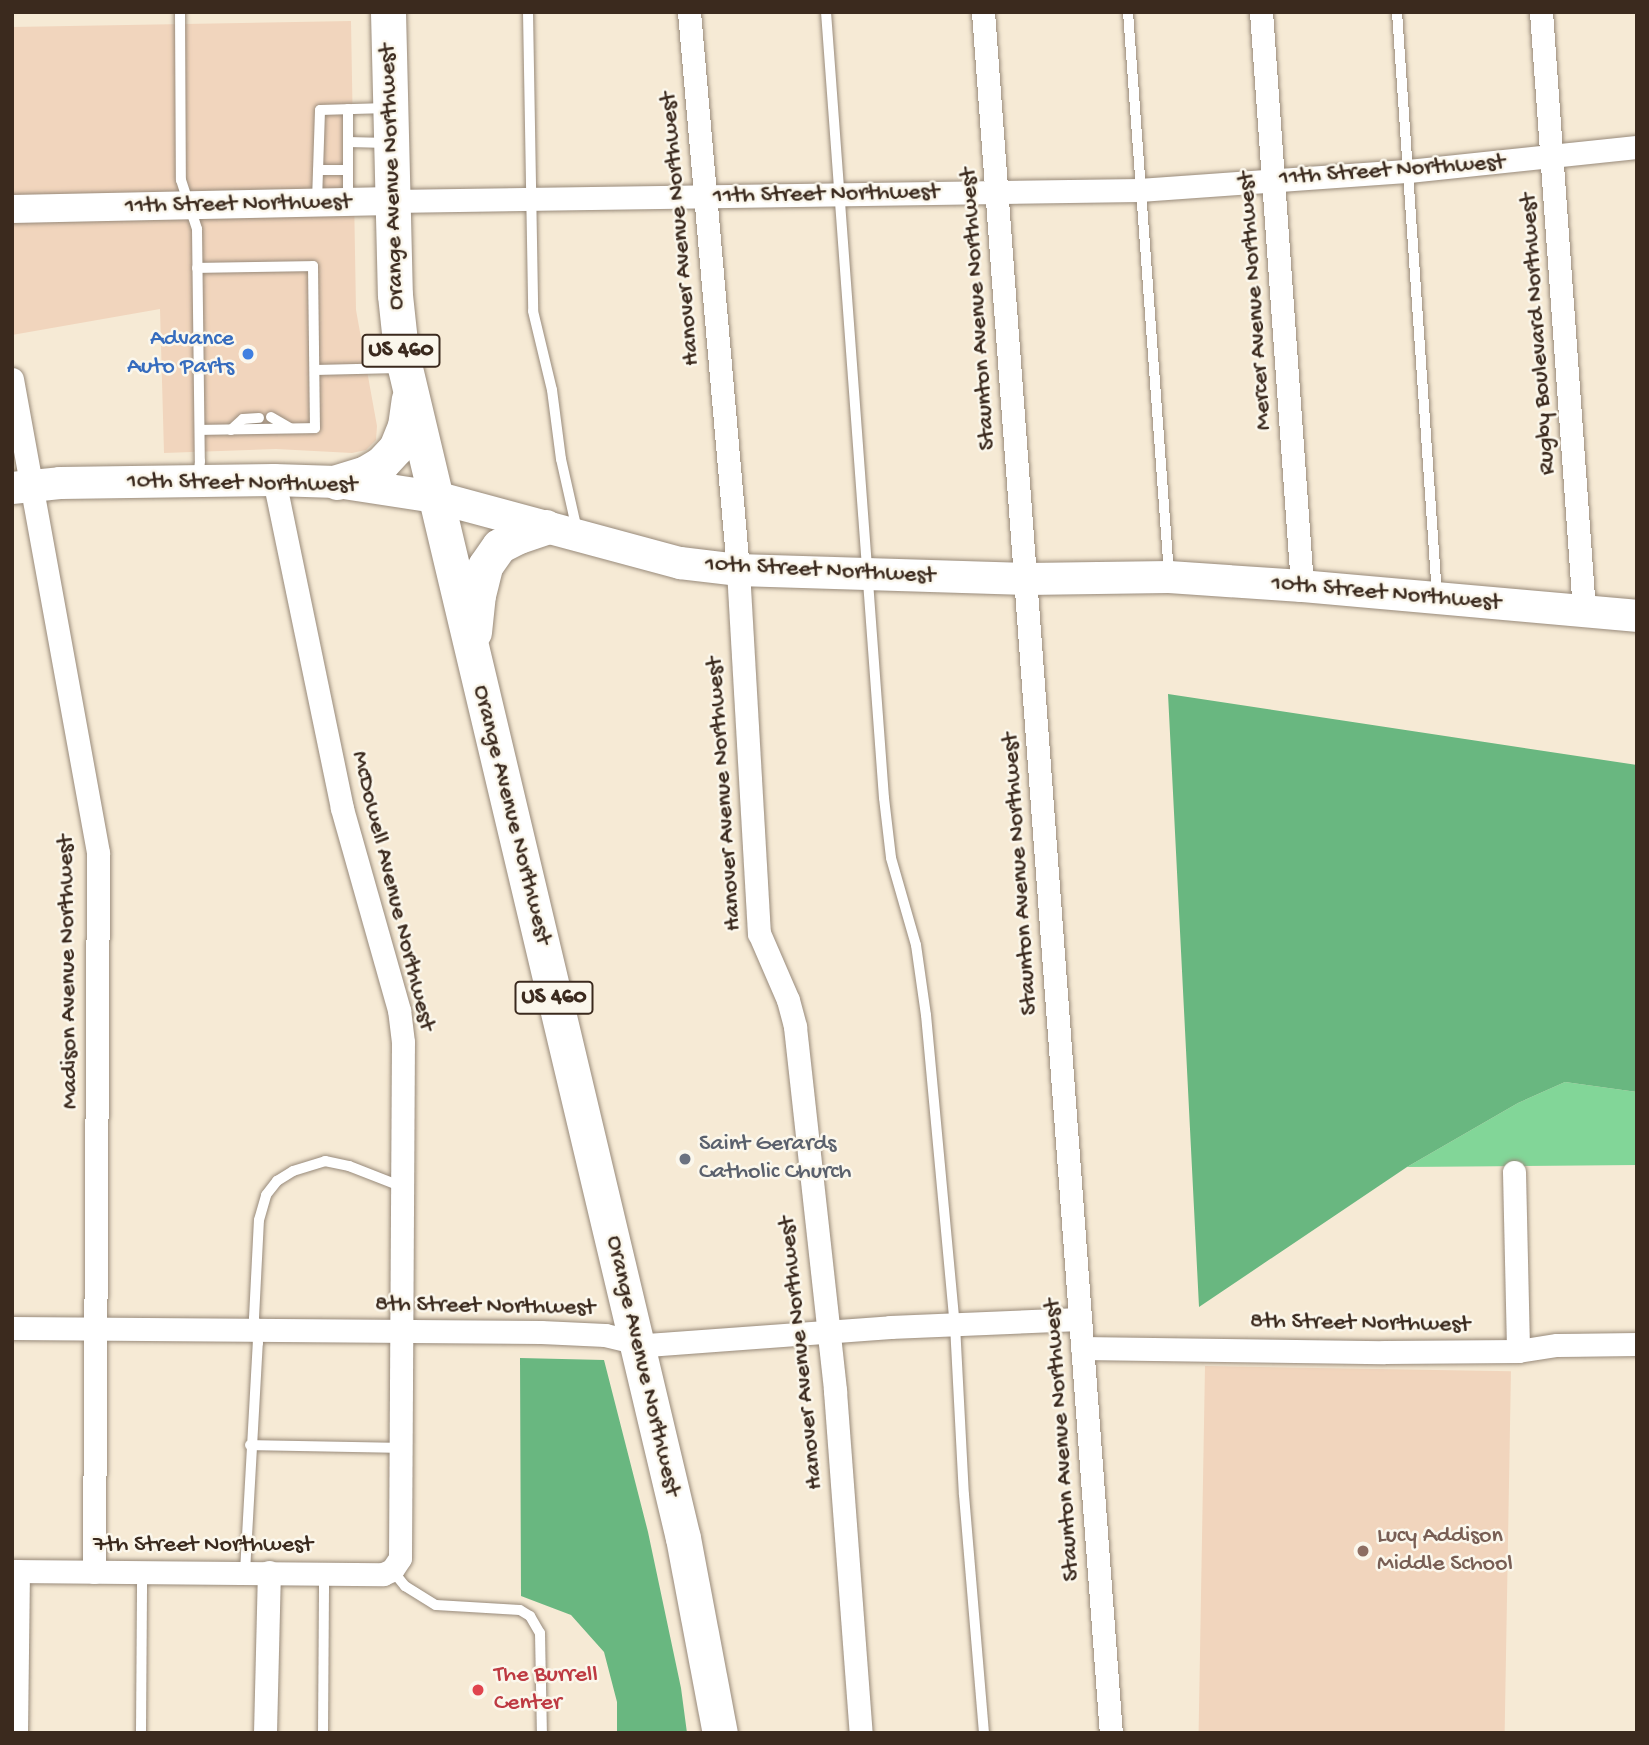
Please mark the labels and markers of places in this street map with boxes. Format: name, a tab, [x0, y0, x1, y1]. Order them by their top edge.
place label: Advance Auto Parts	[127, 326, 234, 382]
marker: Advance Auto Parts	[240, 346, 256, 362]
place label: Saint Gerards Catholic Church	[699, 1131, 852, 1187]
marker: Saint Gerards Catholic Church	[677, 1151, 693, 1167]
place label: Lucy Addison Middle School	[1377, 1523, 1513, 1579]
marker: Lucy Addison Middle School	[1355, 1543, 1371, 1559]
place label: The Burrell Center	[494, 1662, 598, 1718]
marker: The Burrell Center	[468, 1680, 488, 1700]

